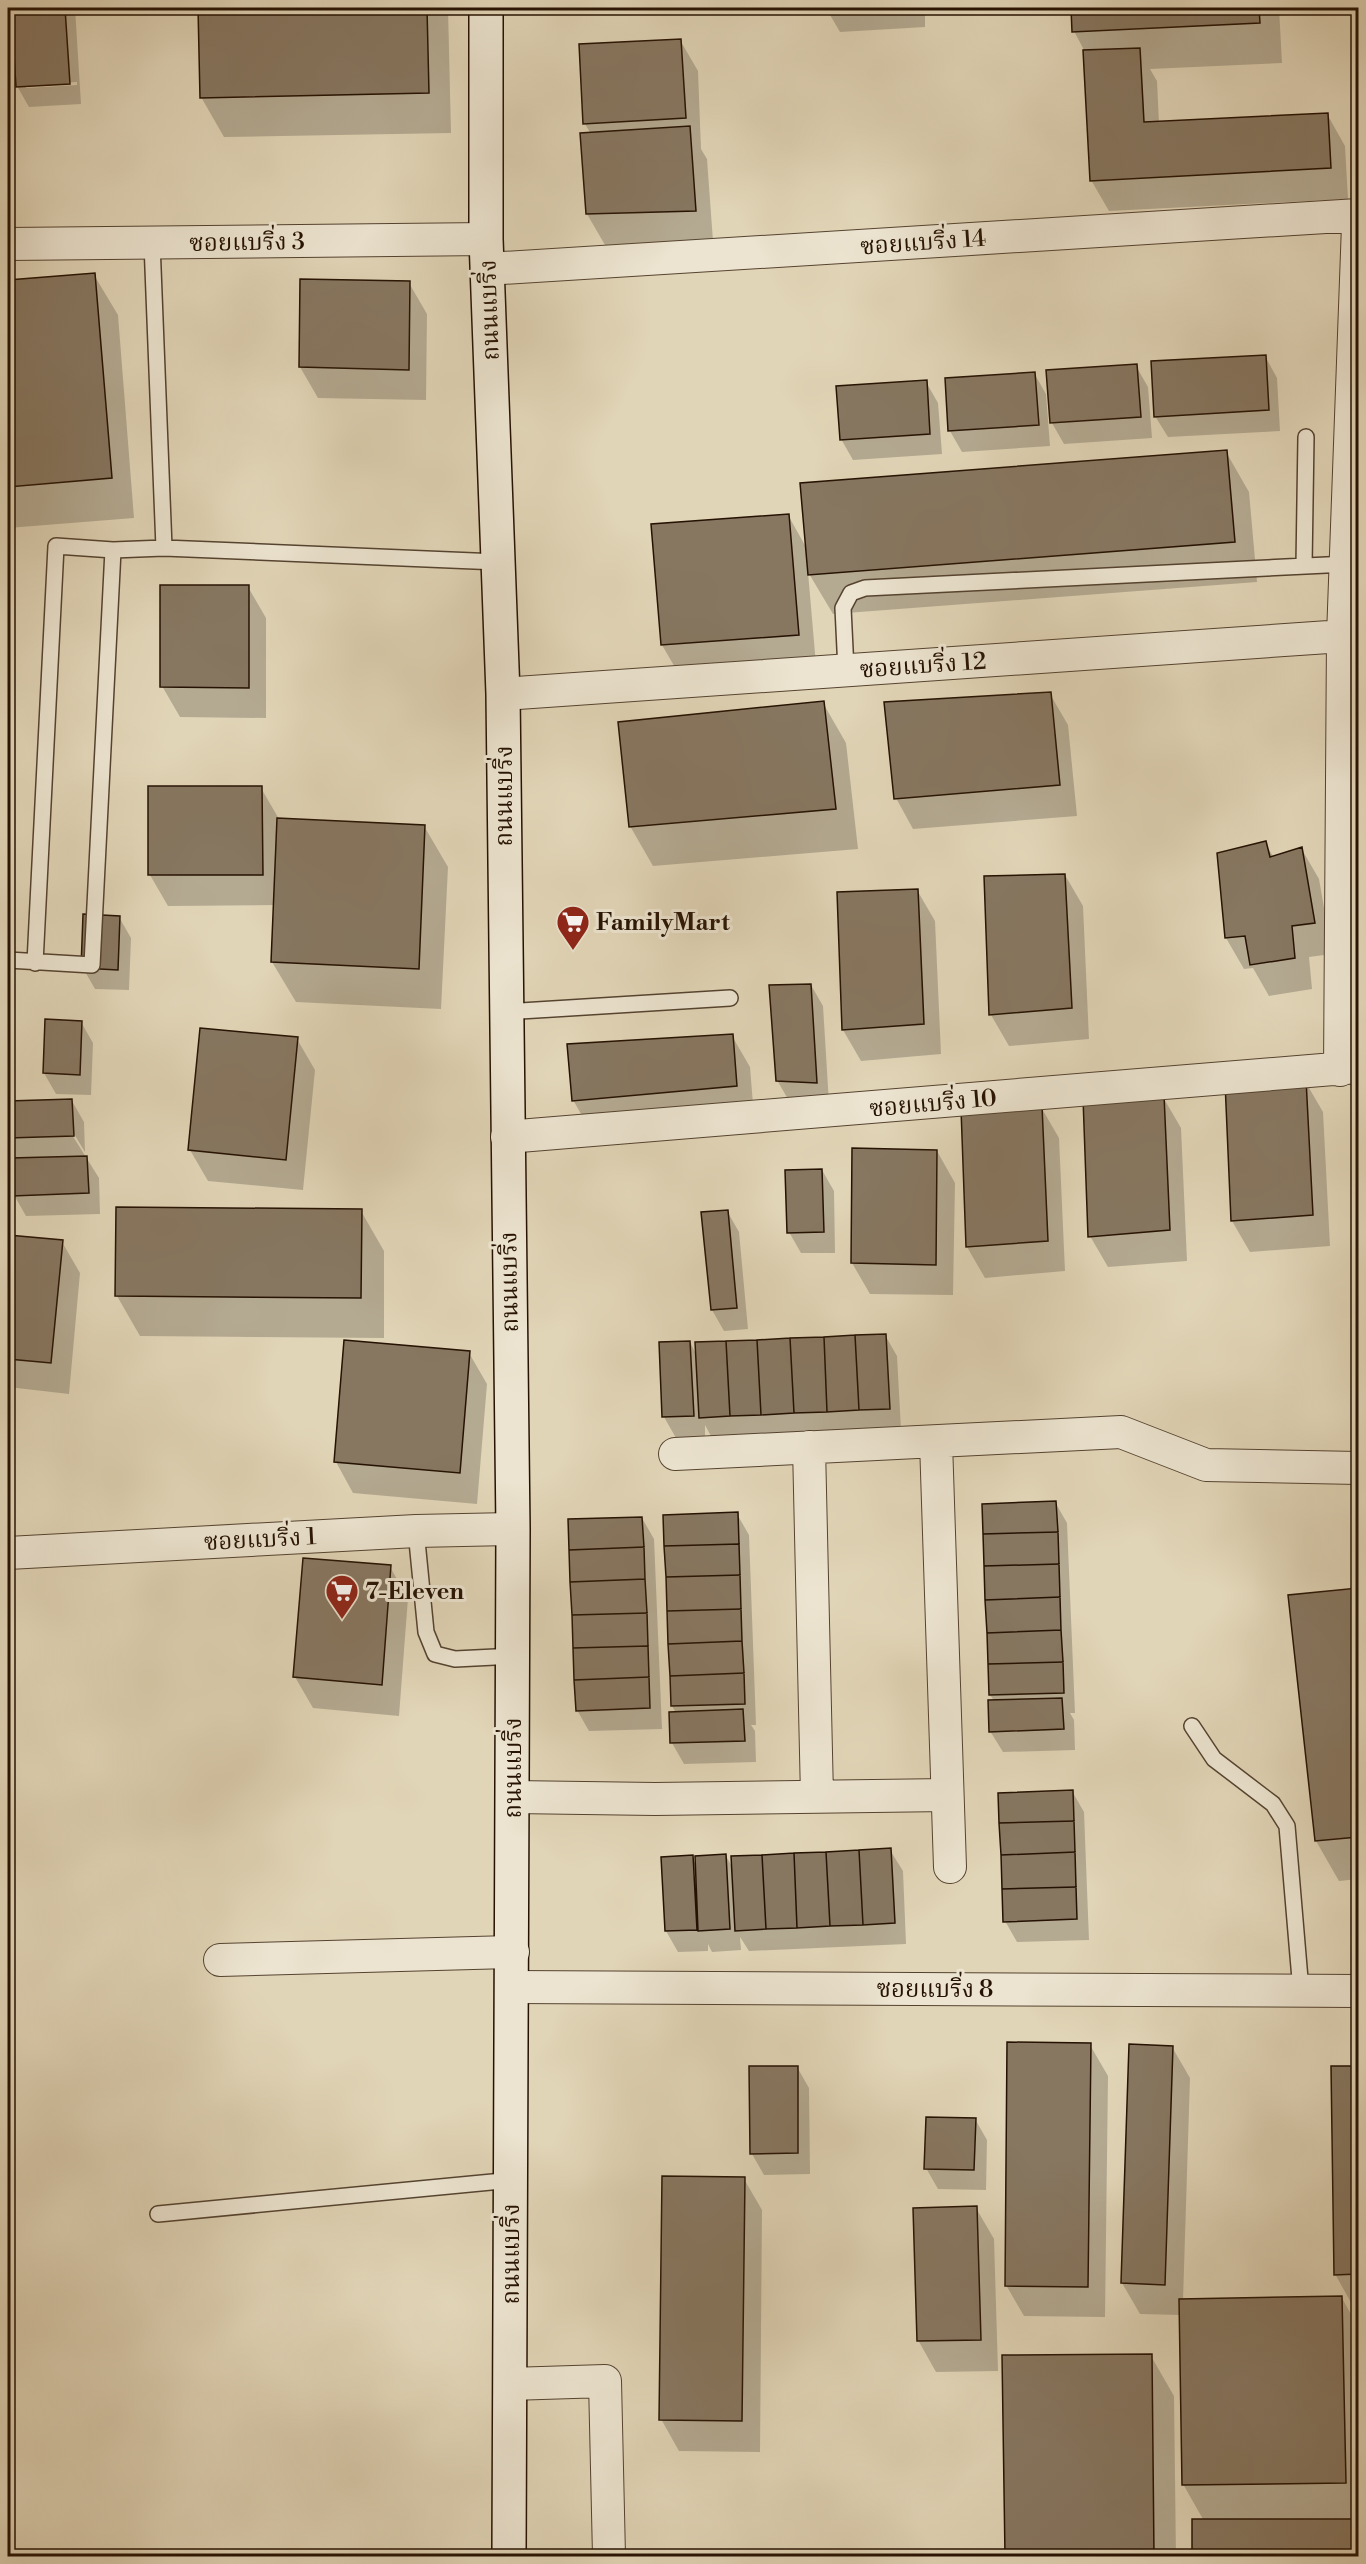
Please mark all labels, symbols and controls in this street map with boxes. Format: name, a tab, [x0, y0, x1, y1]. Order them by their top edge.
street label: ซอยแบริ่ง 14	[859, 220, 987, 262]
street label: ซอยแบริ่ง 3	[189, 223, 305, 259]
street label: ถนนแบริ่ง	[470, 259, 507, 361]
street label: ซอยแบริ่ง 12	[858, 643, 987, 685]
street label: ถนนแบริ่ง	[486, 746, 520, 846]
supermarket icon: FamilyMart	[555, 904, 591, 951]
place label: FamilyMart	[596, 908, 730, 938]
street label: ซอยแบริ่ง 10	[868, 1080, 998, 1125]
street label: ถนนแบริ่ง	[491, 1231, 526, 1333]
street label: ซอยแบริ่ง 1	[203, 1519, 318, 1558]
supermarket icon: 7-Eleven	[324, 1573, 360, 1620]
place label: 7-Eleven	[365, 1577, 464, 1607]
street label: ถนนแบริ่ง	[495, 1718, 529, 1818]
street label: ซอยแบริ่ง 8	[876, 1971, 994, 2005]
street label: ถนนแบริ่ง	[493, 2204, 527, 2304]

